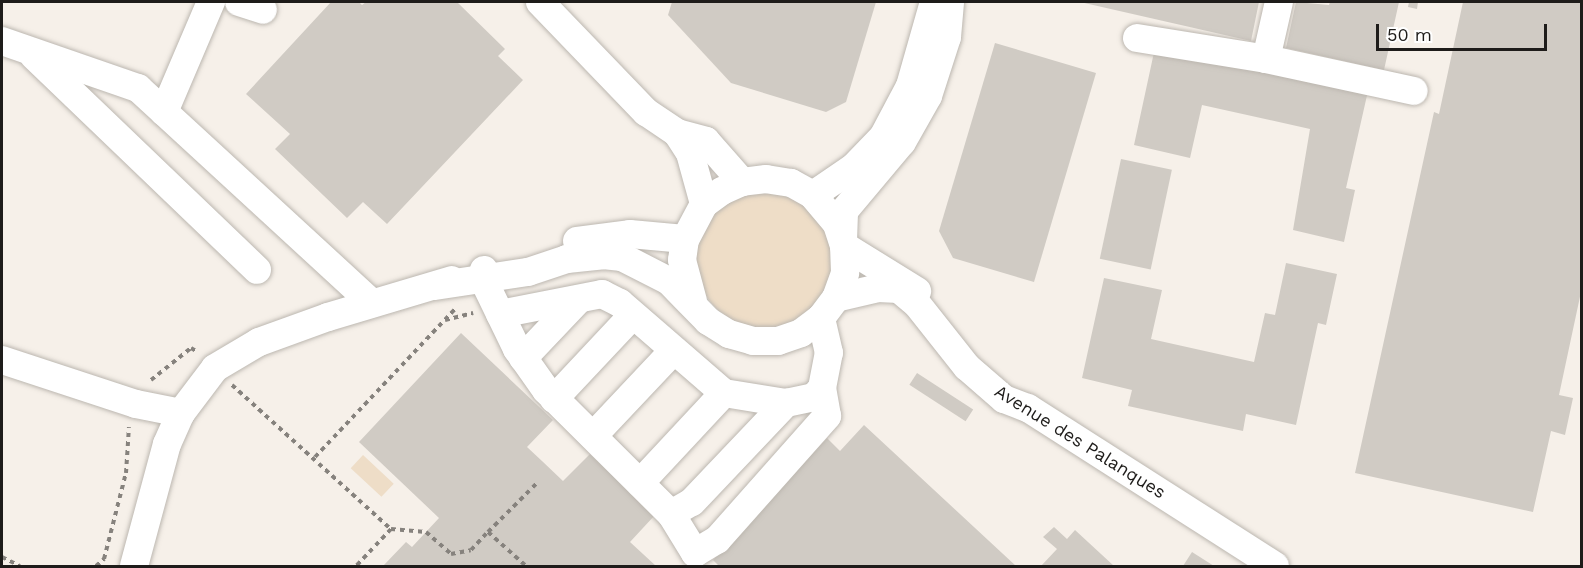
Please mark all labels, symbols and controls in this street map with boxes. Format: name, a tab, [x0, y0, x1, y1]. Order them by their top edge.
scale bar	[1379, 12, 1550, 50]
text: 50 m	[1387, 24, 1432, 45]
street label: Avenue des Palanques	[991, 381, 1169, 503]

